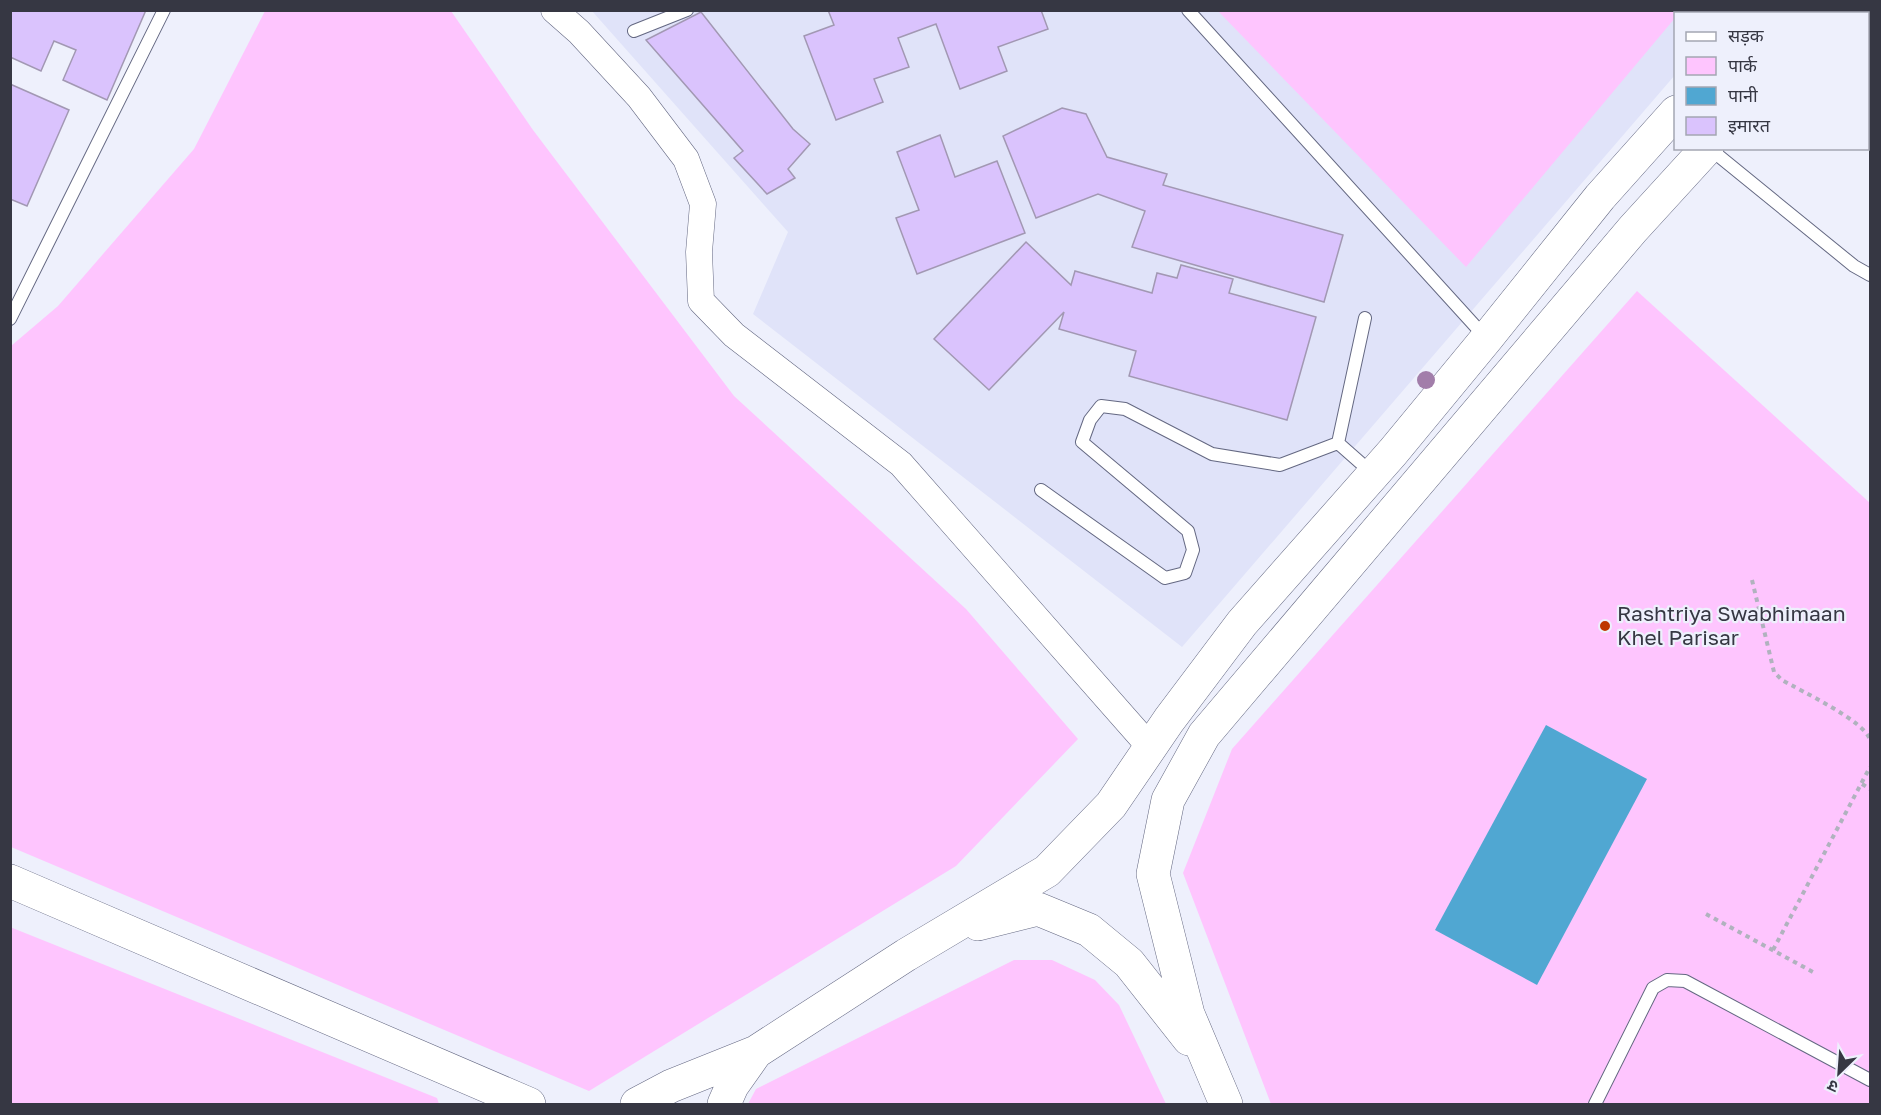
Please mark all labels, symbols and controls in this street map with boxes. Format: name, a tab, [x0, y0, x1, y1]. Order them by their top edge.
legend	[1674, 12, 1869, 150]
text: सड़क	[1728, 24, 1765, 46]
text: पार्क	[1728, 54, 1758, 76]
text: पानी	[1728, 84, 1758, 106]
text: इमारत	[1728, 114, 1771, 136]
place label: Rashtriya Swabhimaan Khel Parisar	[1617, 600, 1846, 650]
marker: Rashtriya Swabhimaan Khel Parisar	[1598, 619, 1612, 633]
north arrow	[1809, 1043, 1869, 1103]
text: उ	[1824, 1075, 1841, 1098]

